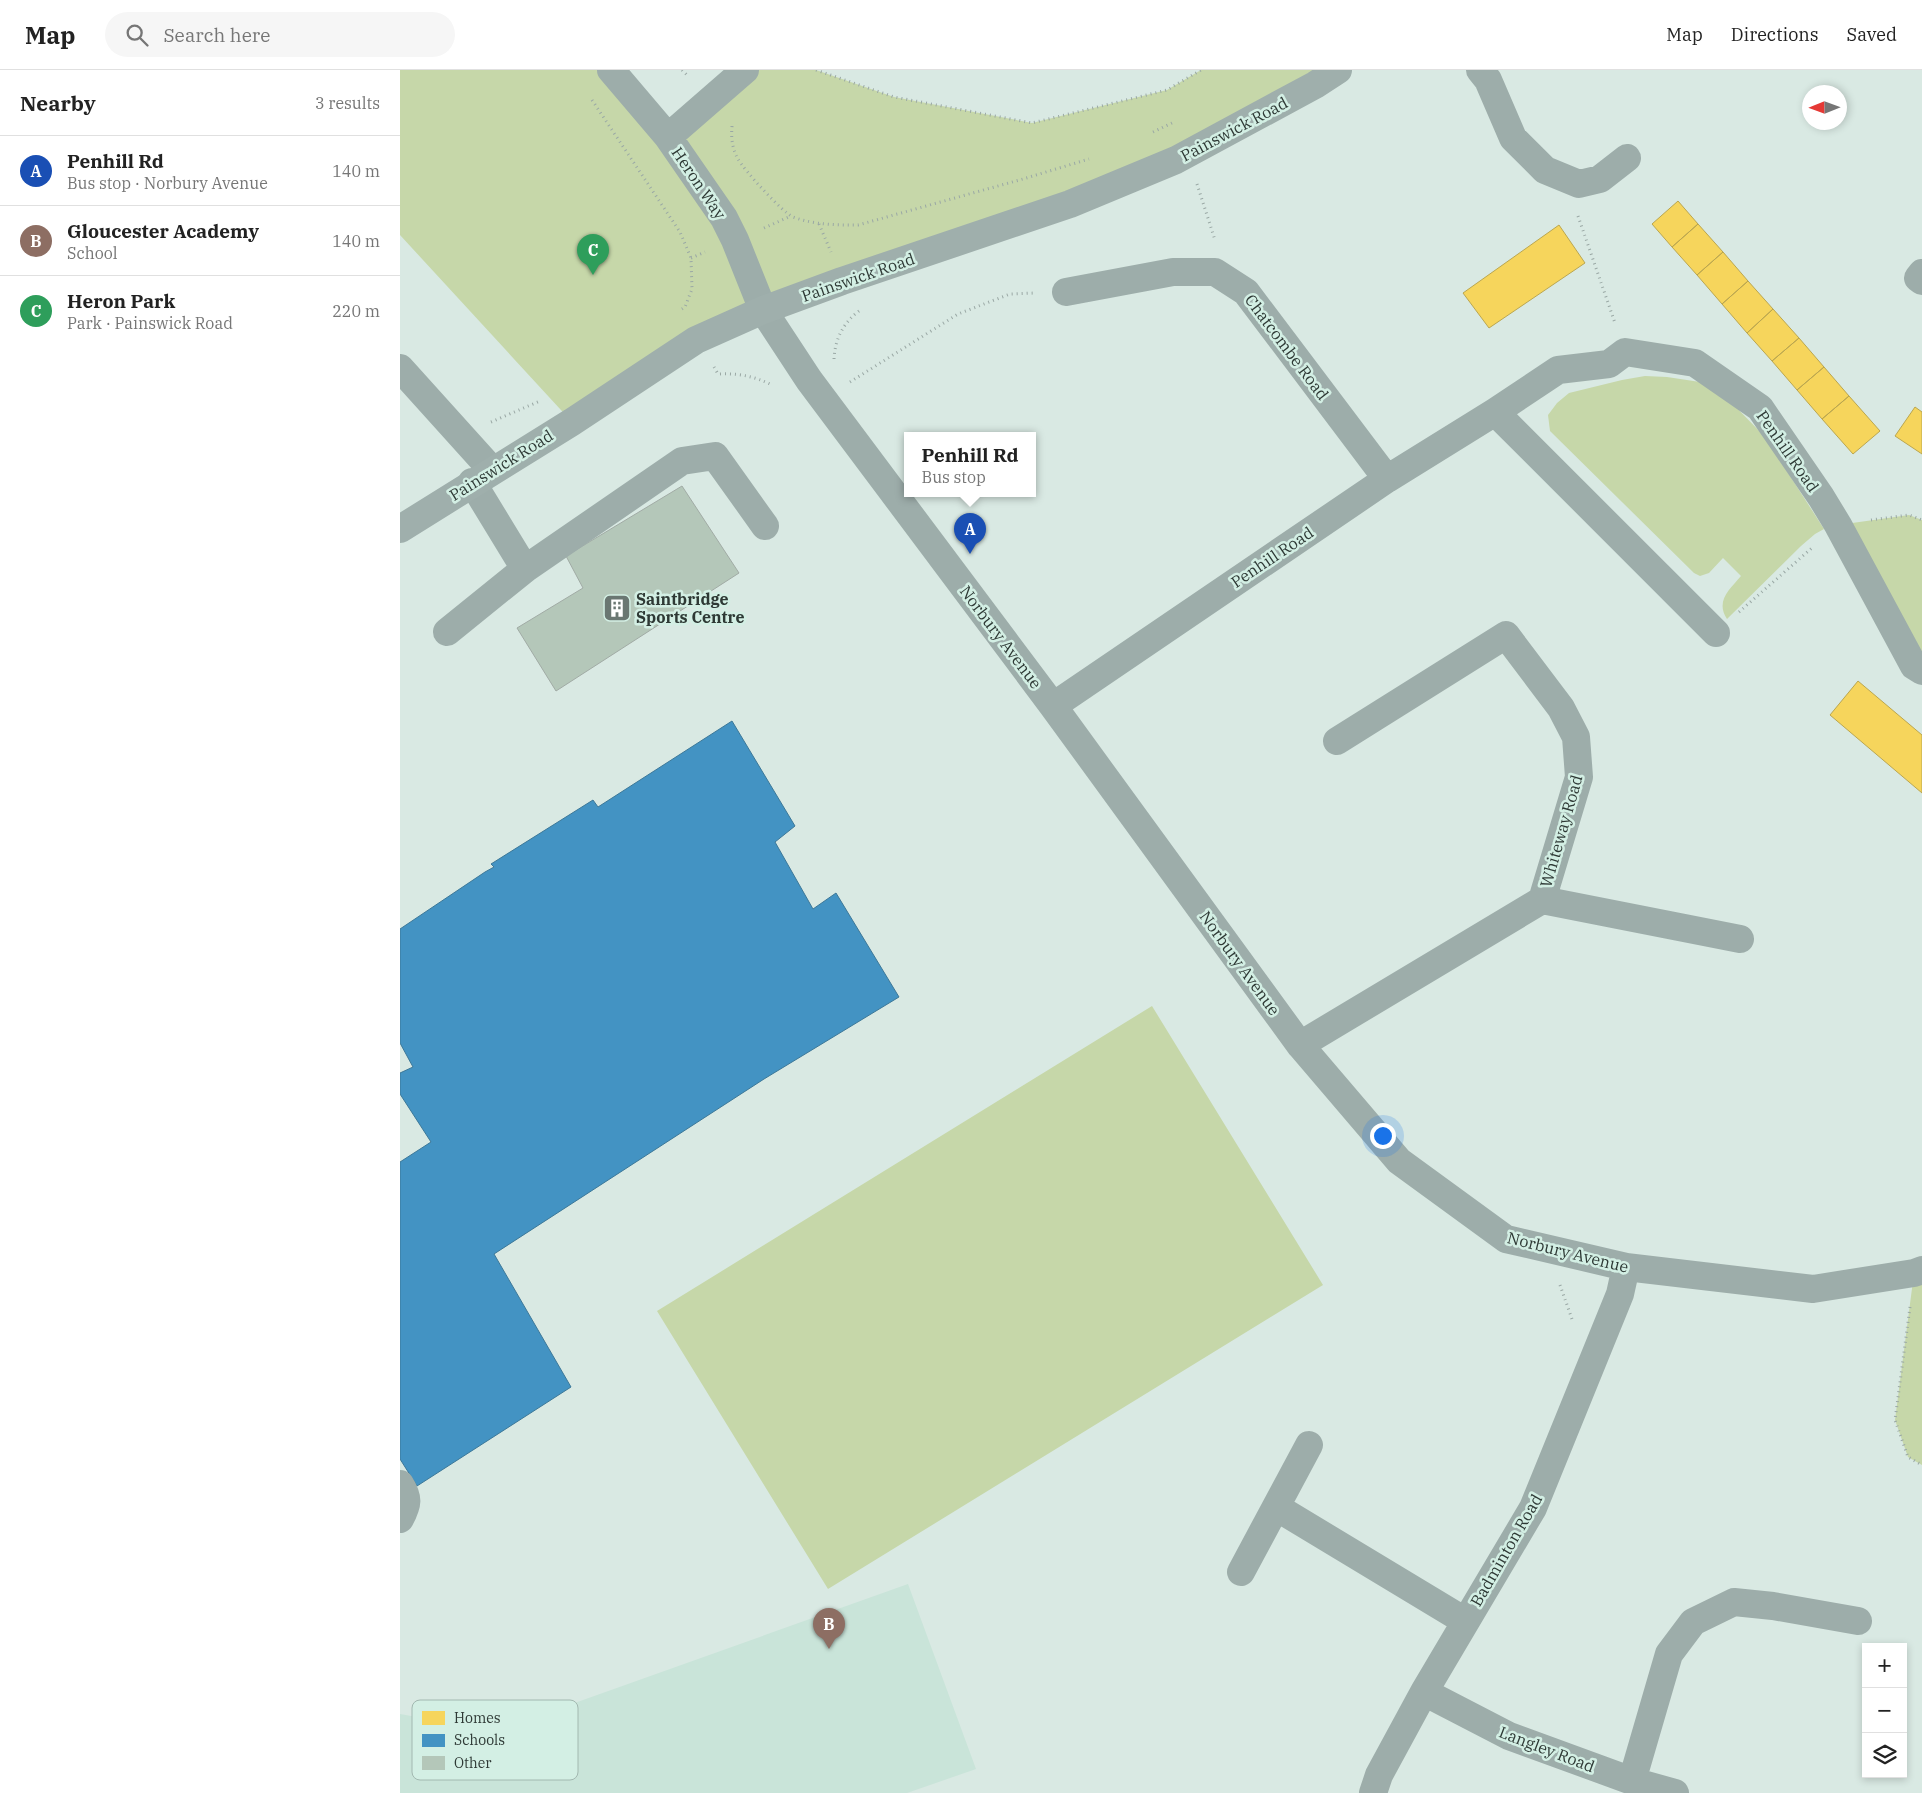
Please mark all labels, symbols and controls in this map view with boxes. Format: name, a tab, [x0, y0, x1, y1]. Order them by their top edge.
search box	[105, 12, 455, 57]
text: Map	[25, 19, 75, 51]
icon: search	[123, 21, 151, 49]
text: Search here	[163, 23, 270, 47]
text: Map	[1666, 23, 1703, 46]
text: Directions	[1731, 23, 1819, 46]
text: Saved	[1847, 23, 1897, 46]
north arrow	[1802, 85, 1847, 130]
text: Nearby	[20, 89, 96, 117]
street label: Painswick Road	[1177, 92, 1291, 166]
text: 3 results	[315, 93, 380, 113]
street label: Heron Way	[668, 143, 731, 223]
text: Penhill Rd	[67, 149, 164, 173]
text: A	[30, 161, 42, 181]
text: 140 m	[332, 161, 380, 181]
text: Bus stop · Norbury Avenue	[67, 173, 268, 193]
text: Gloucester Academy	[67, 219, 259, 243]
text: B	[30, 231, 42, 251]
text: 140 m	[332, 231, 380, 251]
pin: C	[577, 234, 609, 275]
text: School	[67, 243, 118, 263]
street label: Painswick Road	[799, 248, 918, 306]
text: Heron Park	[67, 289, 175, 313]
street label: Chatcombe Road	[1241, 290, 1333, 404]
text: C	[31, 301, 41, 321]
text: 220 m	[332, 301, 380, 321]
text: Park · Painswick Road	[67, 313, 233, 333]
street label: Penhill Road	[1753, 406, 1824, 496]
street label: Painswick Road	[445, 425, 557, 505]
popup	[904, 432, 1036, 497]
text: Penhill Rd	[922, 443, 1018, 467]
text: Bus stop	[922, 467, 986, 487]
pin: A	[954, 513, 986, 554]
street label: Penhill Road	[1227, 522, 1317, 592]
street label: Norbury Avenue	[956, 581, 1046, 693]
place label: Saintbridge Sports Centre	[636, 589, 744, 627]
building icon: Saintbridge Sports Centre	[602, 593, 632, 623]
street label: Whiteway Road	[1535, 772, 1587, 890]
street label: Norbury Avenue	[1195, 907, 1285, 1019]
your location	[1370, 1123, 1396, 1149]
street label: Norbury Avenue	[1505, 1227, 1631, 1277]
street label: Badminton Road	[1466, 1490, 1546, 1610]
pin: B	[813, 1608, 845, 1649]
map controls	[1862, 1643, 1907, 1778]
button: +	[1862, 1643, 1907, 1688]
button: −	[1862, 1688, 1907, 1733]
legend	[412, 1700, 578, 1780]
text: Homes	[454, 1709, 501, 1727]
street label: Langley Road	[1496, 1722, 1598, 1777]
text: Schools	[454, 1731, 505, 1749]
button: layers	[1862, 1733, 1907, 1778]
text: Other	[454, 1754, 492, 1772]

